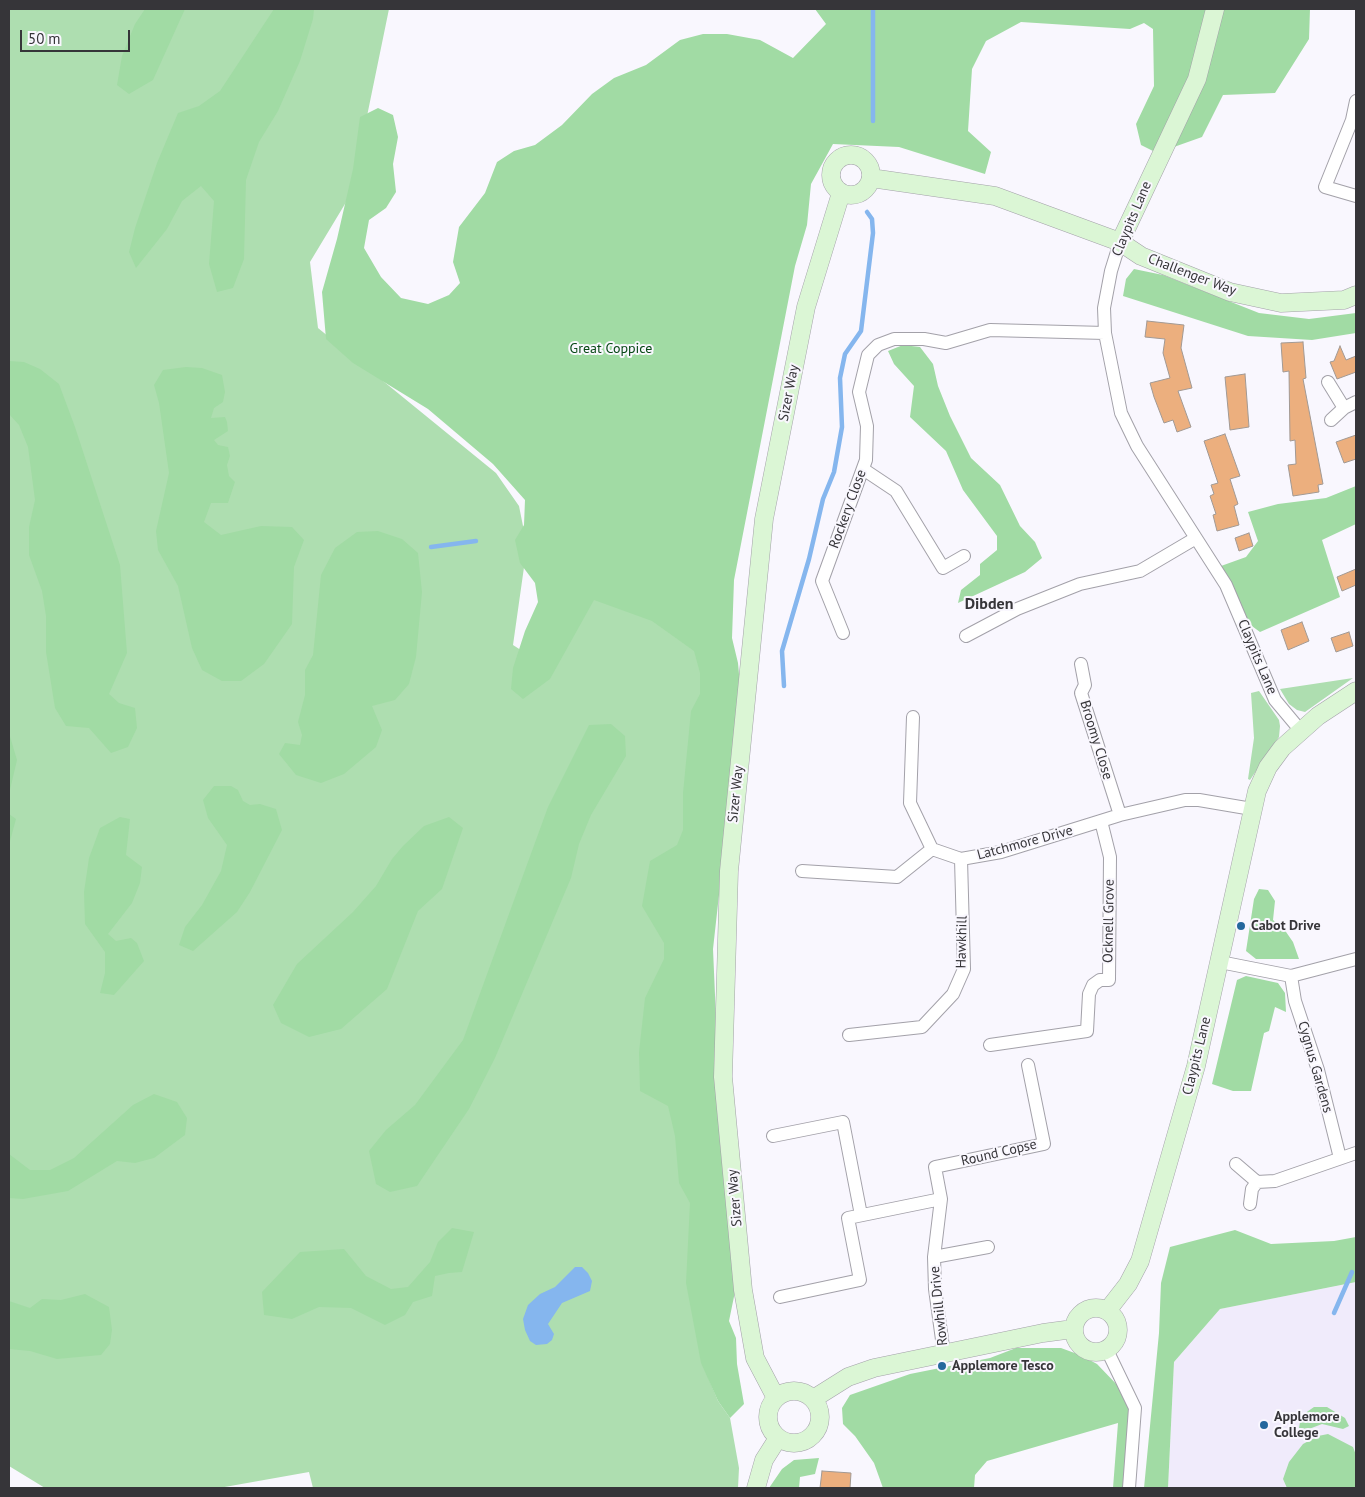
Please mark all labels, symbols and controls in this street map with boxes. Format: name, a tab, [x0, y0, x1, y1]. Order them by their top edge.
scale bar	[22, 20, 132, 52]
text: 50 m	[28, 29, 61, 48]
street label: Claypits Lane	[1109, 179, 1155, 259]
street label: Challenger Way	[1146, 250, 1238, 300]
park label: Great Coppice	[570, 341, 652, 357]
street label: Sizer Way	[775, 363, 803, 423]
street label: Rockery Close	[826, 467, 870, 551]
district label: Dibden	[965, 594, 1013, 614]
street label: Claypits Lane	[1234, 617, 1280, 697]
street label: Broomy Close	[1076, 698, 1116, 782]
street label: Sizer Way	[725, 765, 747, 823]
street label: Latchmore Drive	[975, 822, 1075, 864]
street label: Ocknell Grove	[1100, 879, 1118, 963]
street label: Hawkhill	[953, 915, 971, 969]
place label: Cabot Drive	[1251, 918, 1320, 934]
marker: Cabot Drive	[1235, 920, 1247, 932]
street label: Claypits Lane	[1179, 1015, 1215, 1097]
street label: Cygnus Gardens	[1294, 1019, 1336, 1115]
street label: Round Copse	[959, 1136, 1039, 1170]
street label: Sizer Way	[724, 1169, 746, 1227]
street label: Rowhill Drive	[926, 1265, 952, 1347]
place label: Applemore Tesco	[952, 1358, 1054, 1374]
marker: Applemore Tesco	[936, 1360, 948, 1372]
place label: Applemore College	[1274, 1409, 1340, 1441]
marker: Applemore College	[1258, 1419, 1270, 1431]

